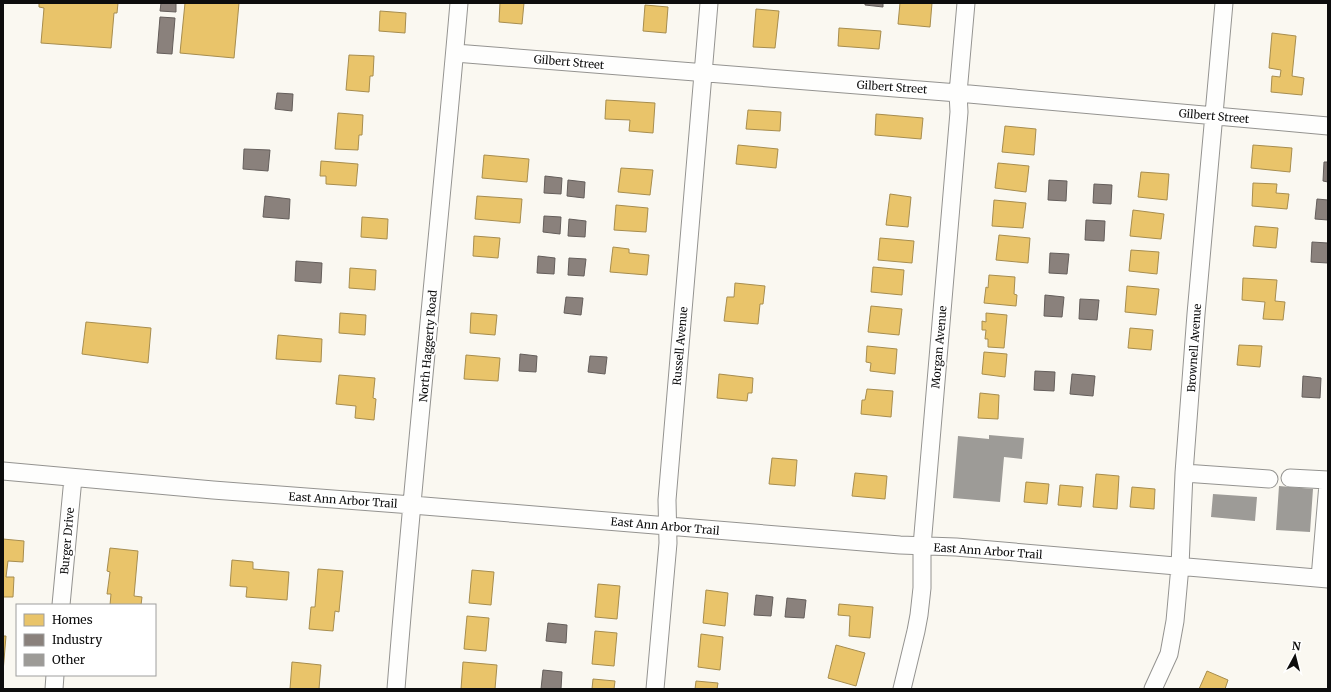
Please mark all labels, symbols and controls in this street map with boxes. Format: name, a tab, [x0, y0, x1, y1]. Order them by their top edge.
street label: Gilbert Street	[533, 52, 606, 72]
street label: Gilbert Street	[856, 78, 928, 96]
street label: Gilbert Street	[1178, 106, 1251, 126]
street label: North Haggerty Road	[416, 289, 440, 403]
street label: Brownell Avenue	[1184, 303, 1204, 393]
street label: Morgan Avenue	[928, 305, 950, 389]
street label: Russell Avenue	[670, 306, 690, 386]
street label: East Ann Arbor Trail	[288, 489, 399, 511]
street label: Burger Drive	[57, 507, 77, 575]
street label: East Ann Arbor Trail	[610, 514, 721, 538]
street label: East Ann Arbor Trail	[933, 540, 1044, 562]
legend	[16, 604, 156, 676]
text: Homes	[52, 612, 93, 627]
text: Industry	[52, 632, 102, 647]
north arrow	[1275, 636, 1315, 676]
text: N	[1291, 639, 1302, 654]
text: Other	[52, 652, 86, 667]

